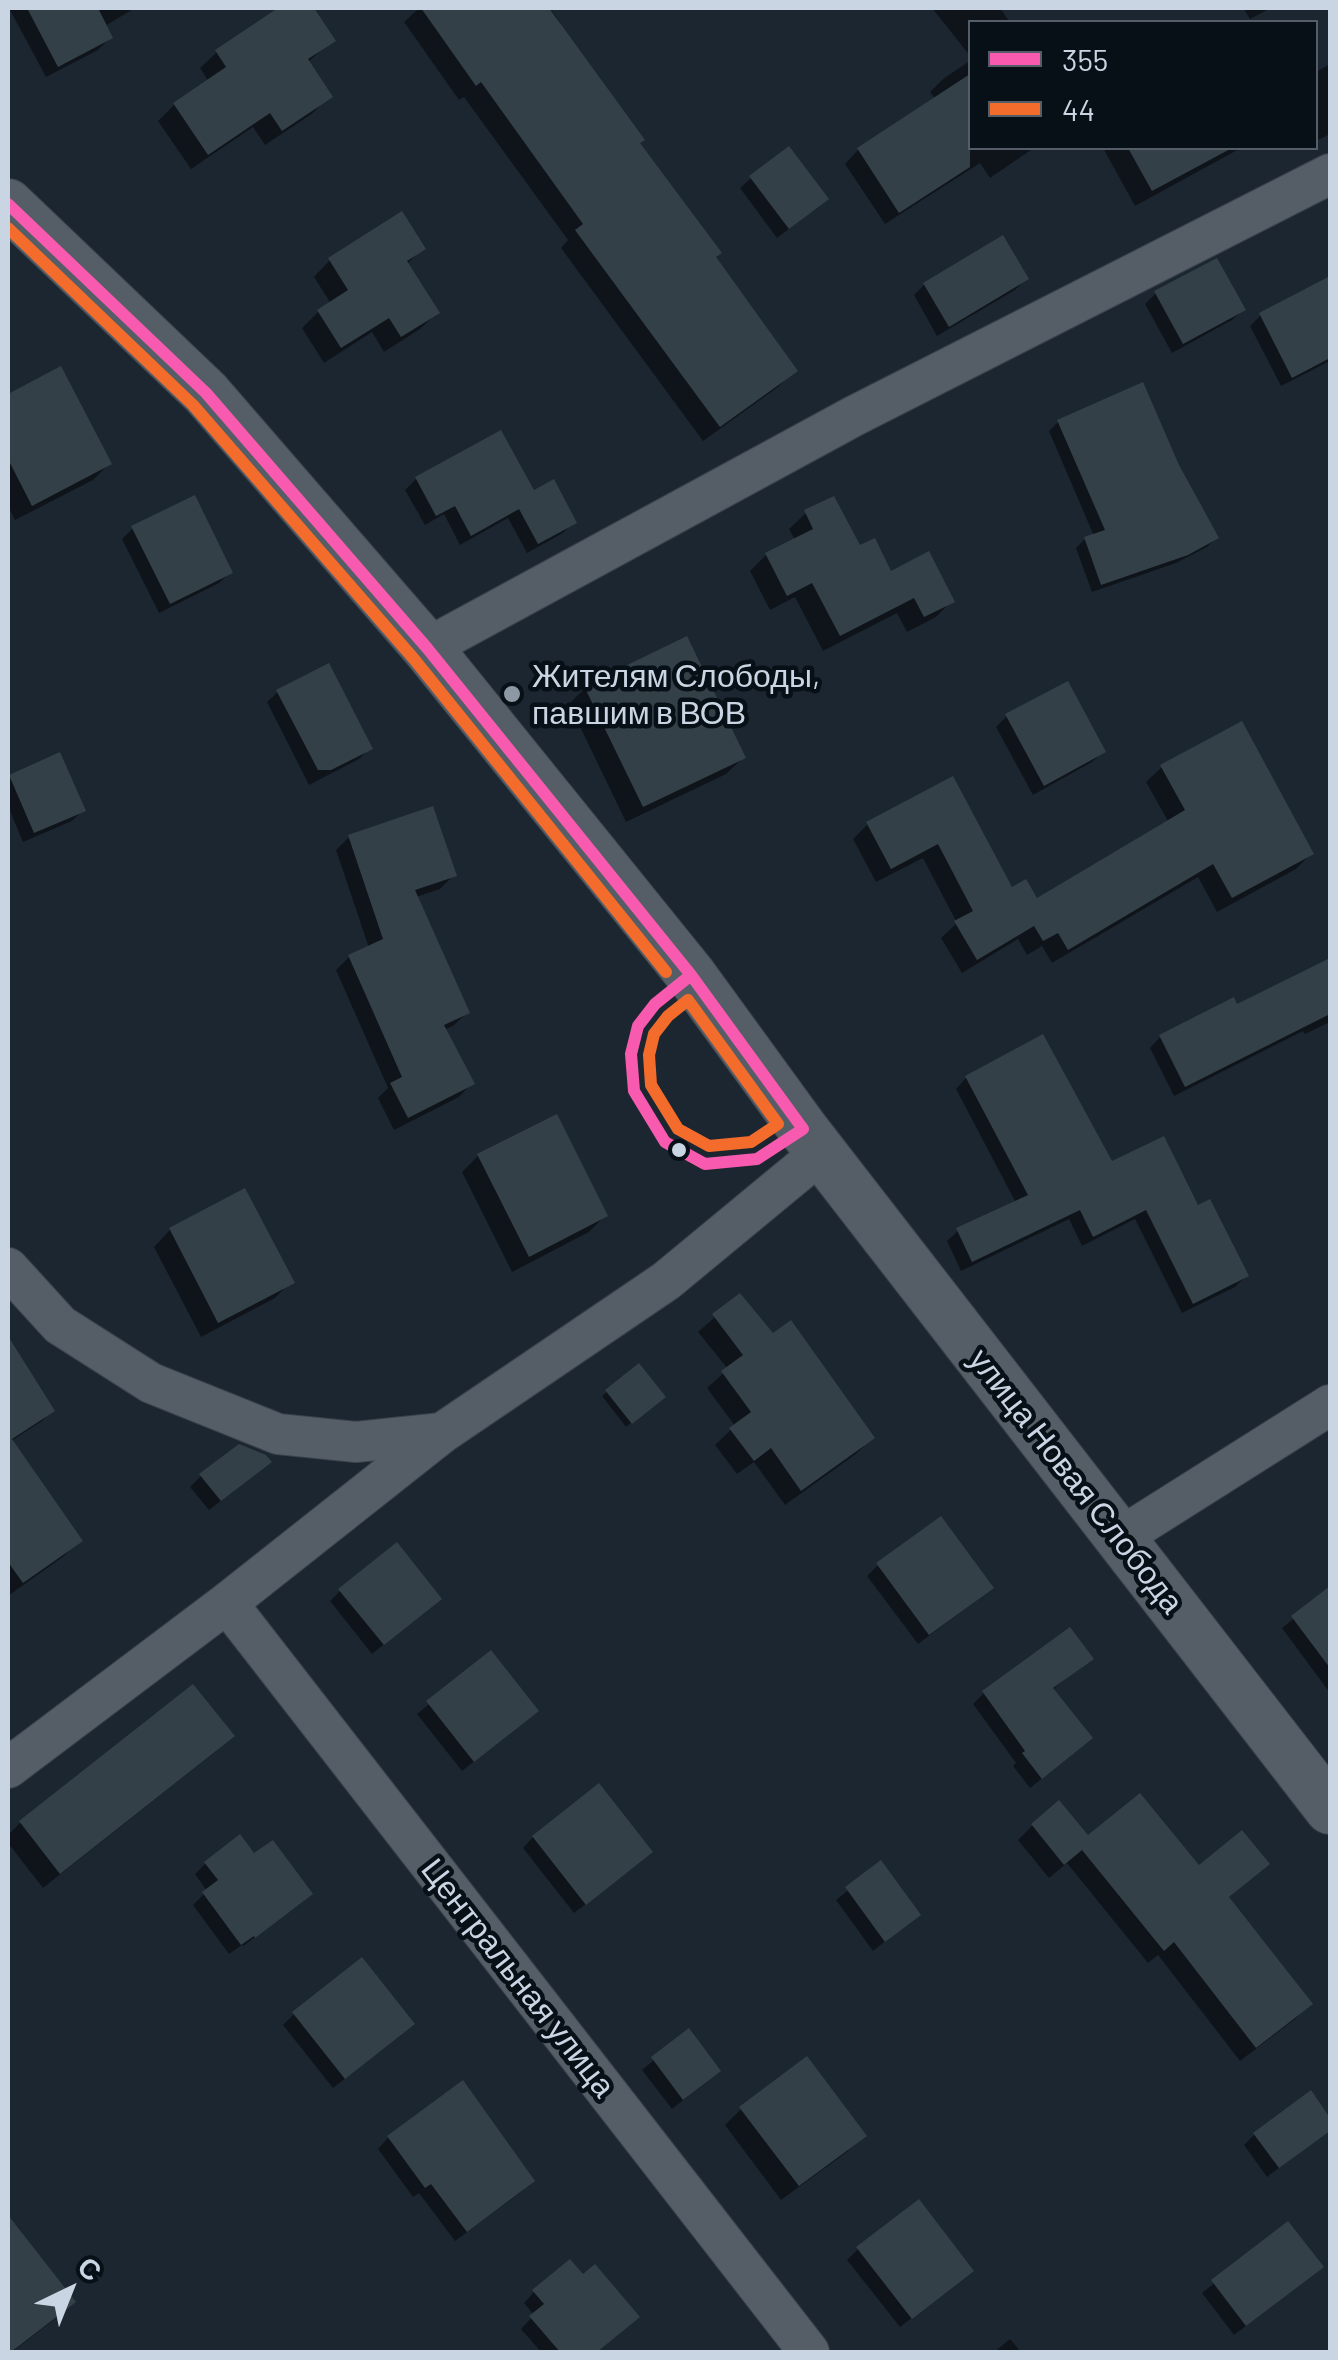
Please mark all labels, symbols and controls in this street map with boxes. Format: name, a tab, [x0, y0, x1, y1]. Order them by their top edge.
legend	[968, 20, 1318, 150]
text: 355	[1062, 41, 1108, 77]
text: 44	[1062, 91, 1095, 127]
place label: Жителям Слободы, павшим в ВОВ	[532, 657, 820, 732]
marker: Жителям Слободы, павшим в ВОВ	[501, 683, 523, 705]
unlabelled marker	[669, 1140, 689, 1160]
street label: улица Новая Слобода	[961, 1341, 1191, 1621]
street label: Центральная улица	[413, 1851, 623, 2105]
north arrow	[20, 2240, 120, 2340]
text: С	[71, 2249, 109, 2287]

